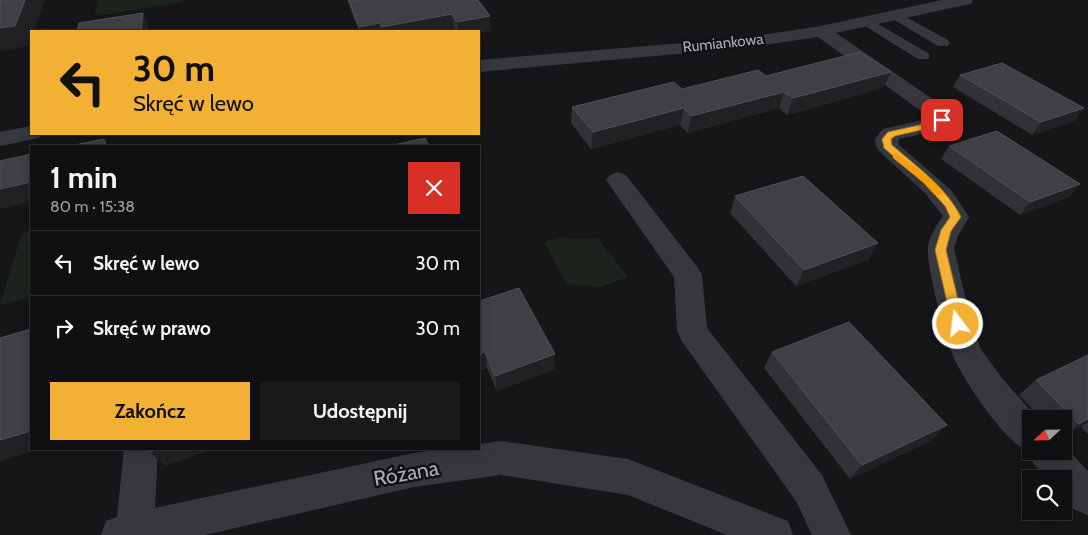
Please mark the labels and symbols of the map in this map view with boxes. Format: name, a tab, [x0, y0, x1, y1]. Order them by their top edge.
street label: Rumiankowa	[682, 30, 765, 56]
pin	[921, 99, 963, 141]
position arrow	[931, 297, 983, 349]
north arrow	[1022, 410, 1072, 460]
street label: Różana	[372, 455, 440, 491]

